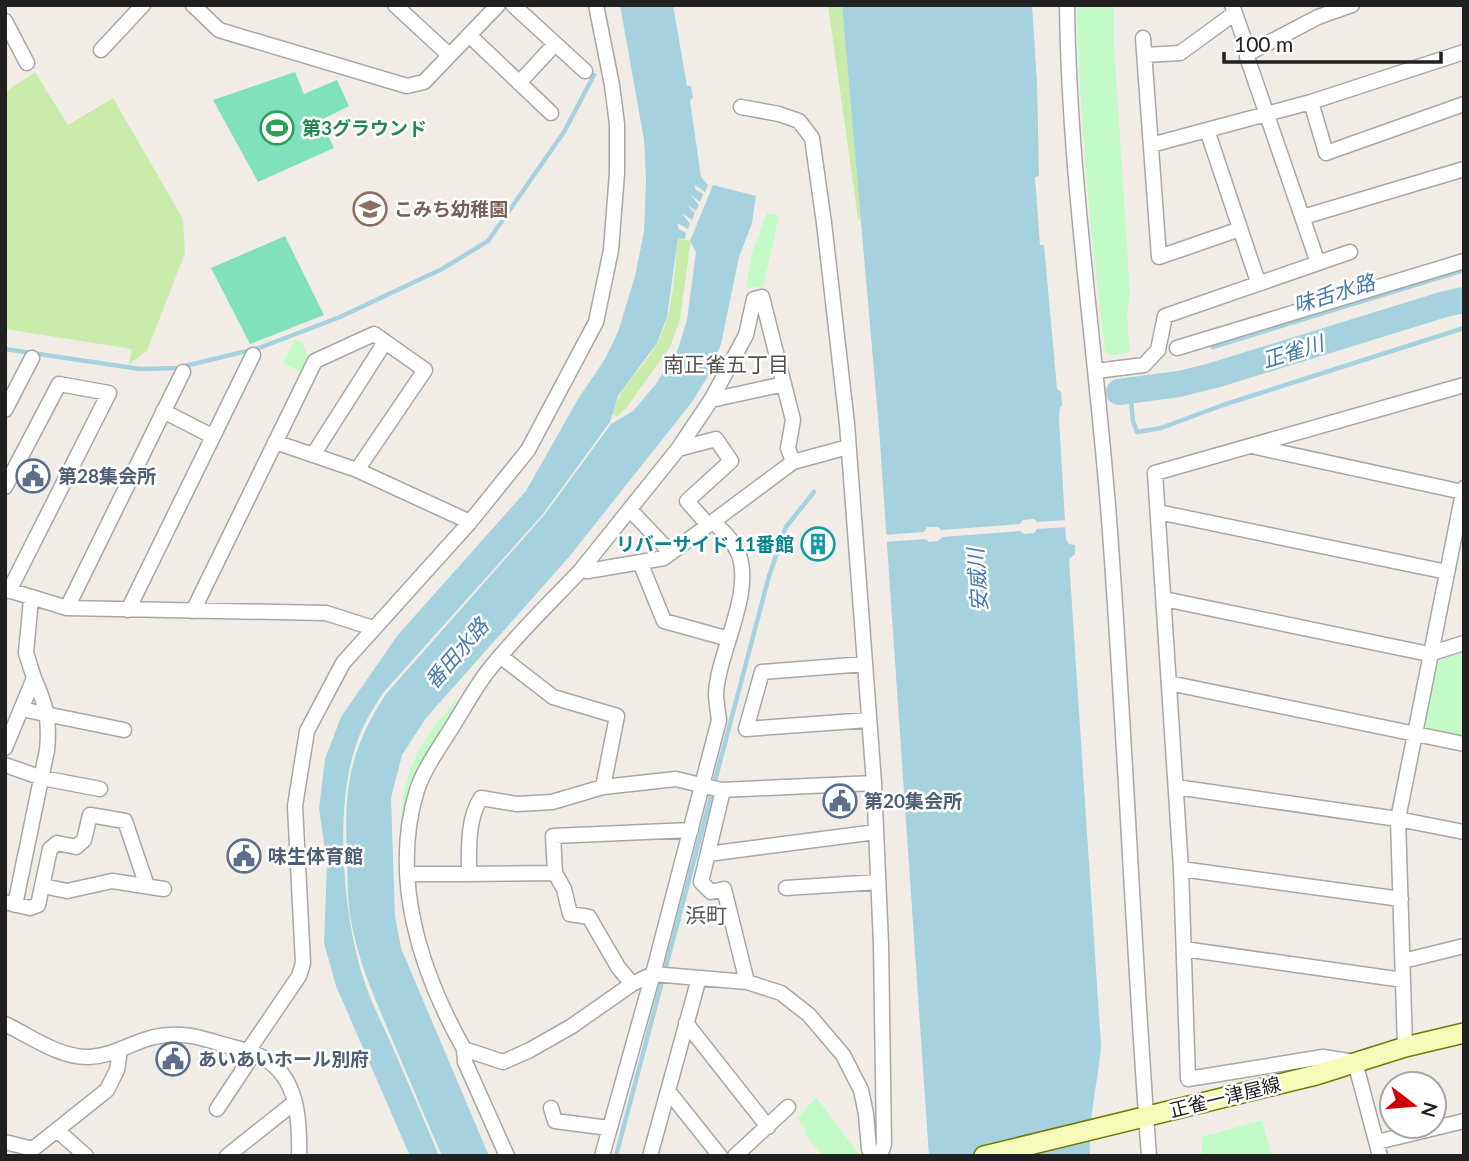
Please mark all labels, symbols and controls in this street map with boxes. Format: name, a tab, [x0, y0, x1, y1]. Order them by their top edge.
scale bar	[1224, 21, 1441, 65]
text: 100 m	[1234, 31, 1293, 56]
sports icon: 第3グラウンド	[258, 109, 296, 147]
place label: 第3グラウンド	[302, 116, 427, 139]
school or university icon: こみち幼稚園	[351, 190, 389, 228]
place label: こみち幼稚園	[394, 197, 508, 220]
water label: 味舌水路	[1290, 268, 1379, 317]
water label: 正雀川	[1259, 329, 1328, 372]
district label: 南正雀五丁目	[663, 351, 789, 376]
public building icon: 第28集会所	[14, 457, 52, 495]
place label: 第28集会所	[58, 464, 156, 487]
building icon: リバーサイド 11番館	[799, 525, 837, 563]
place label: リバーサイド 11番館	[616, 532, 794, 555]
water label: 安威川	[962, 546, 991, 612]
water label: 番田水路	[419, 612, 494, 693]
public building icon: 第20集会所	[821, 782, 859, 820]
place label: 第20集会所	[864, 789, 962, 812]
public building icon: 味生体育館	[225, 837, 263, 875]
place label: 味生体育館	[268, 844, 363, 867]
district label: 浜町	[685, 902, 727, 927]
public building icon: あいあいホール別府	[154, 1040, 192, 1078]
place label: あいあいホール別府	[198, 1047, 369, 1070]
north arrow	[1378, 1070, 1448, 1140]
street label: 正雀一津屋線	[1167, 1072, 1283, 1121]
text: N	[1417, 1100, 1443, 1120]

